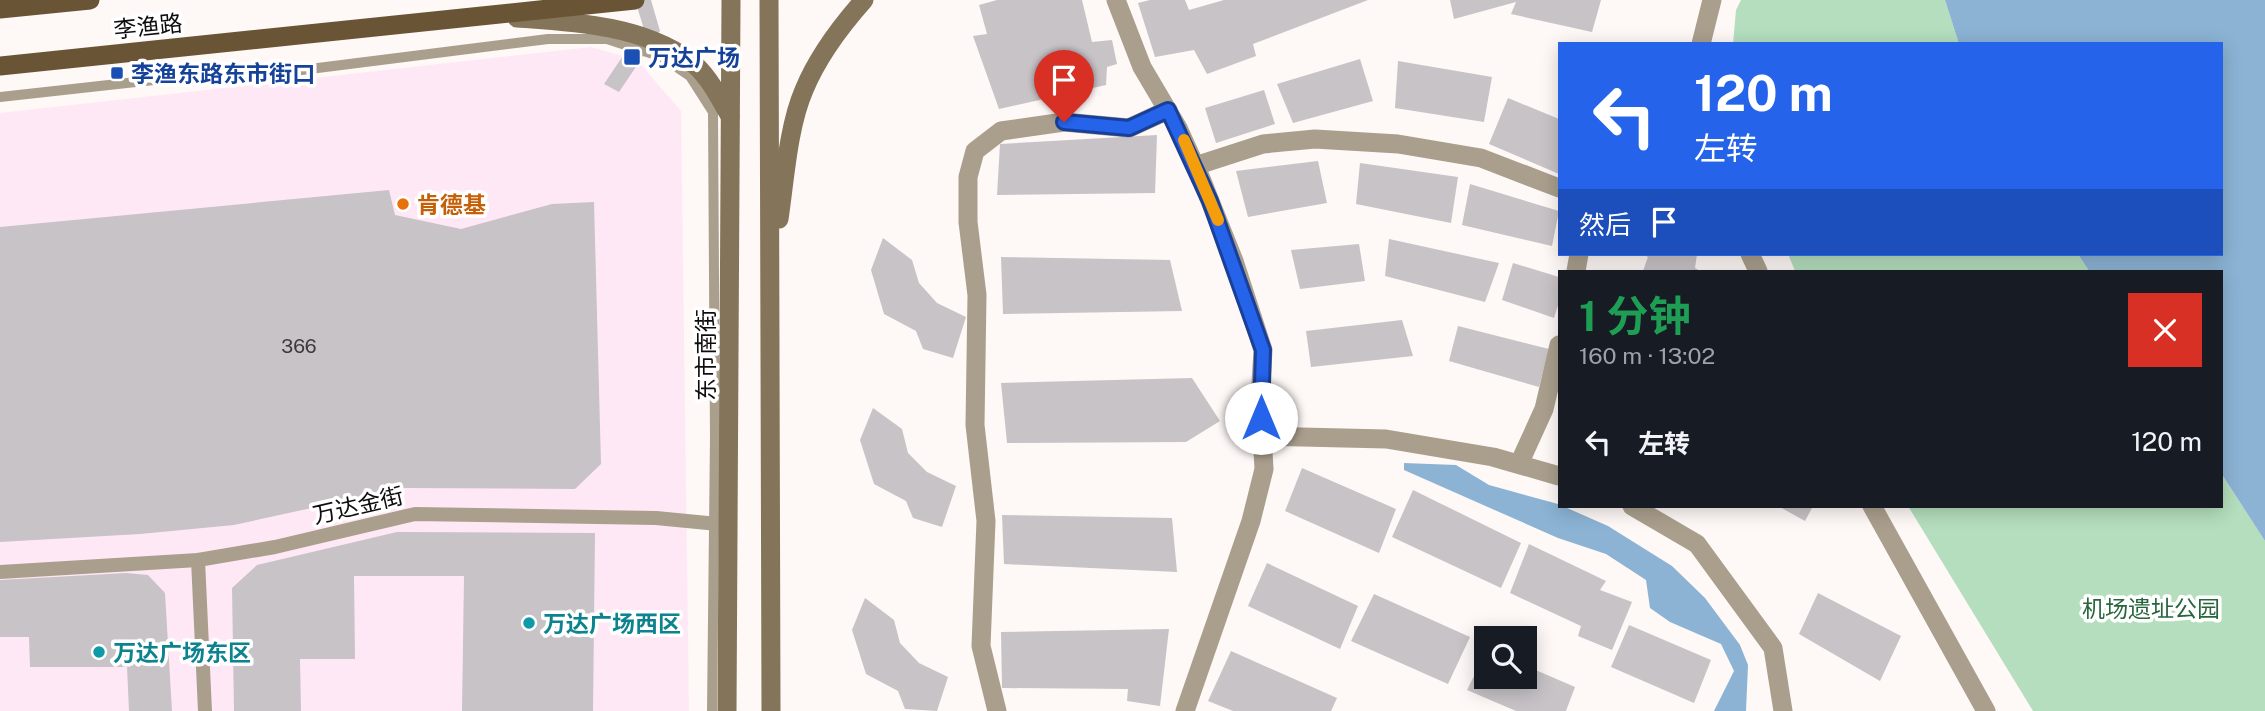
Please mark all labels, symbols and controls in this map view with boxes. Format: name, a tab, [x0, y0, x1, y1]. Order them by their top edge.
street label: 李渔路	[112, 9, 184, 43]
place label: 万达广场	[648, 44, 740, 71]
marker: 万达广场	[622, 47, 642, 67]
pin	[1034, 50, 1094, 122]
place label: 李渔东路东市街口	[131, 60, 315, 87]
icon: arrive	[1045, 61, 1083, 99]
text: 120 m	[1694, 64, 1833, 122]
marker: 李渔东路东市街口	[109, 65, 125, 81]
icon: left	[1579, 70, 1670, 161]
text: 左转	[1694, 130, 1758, 167]
place label: 肯德基	[417, 191, 486, 218]
marker: 肯德基	[395, 196, 411, 212]
icon: arrive	[1645, 203, 1683, 241]
text: 然后	[1579, 209, 1631, 240]
text: 1 分钟	[1579, 291, 1690, 340]
button: close	[2128, 293, 2202, 367]
street label: 东市南街	[692, 309, 719, 401]
house number: 366	[281, 335, 317, 357]
text: 160 m · 13:02	[1579, 342, 1715, 369]
position arrow	[1224, 381, 1298, 455]
icon: left	[1579, 423, 1617, 461]
text: 120 m	[2131, 426, 2202, 457]
text: 左转	[1638, 428, 1690, 459]
street label: 万达金街	[310, 481, 406, 529]
park label: 机场遗址公园	[2082, 595, 2220, 622]
place label: 万达广场西区	[543, 610, 681, 637]
marker: 万达广场西区	[521, 615, 537, 631]
map controls	[1474, 626, 1537, 689]
button: search	[1474, 626, 1537, 689]
place label: 万达广场东区	[113, 639, 251, 666]
marker: 万达广场东区	[91, 644, 107, 660]

